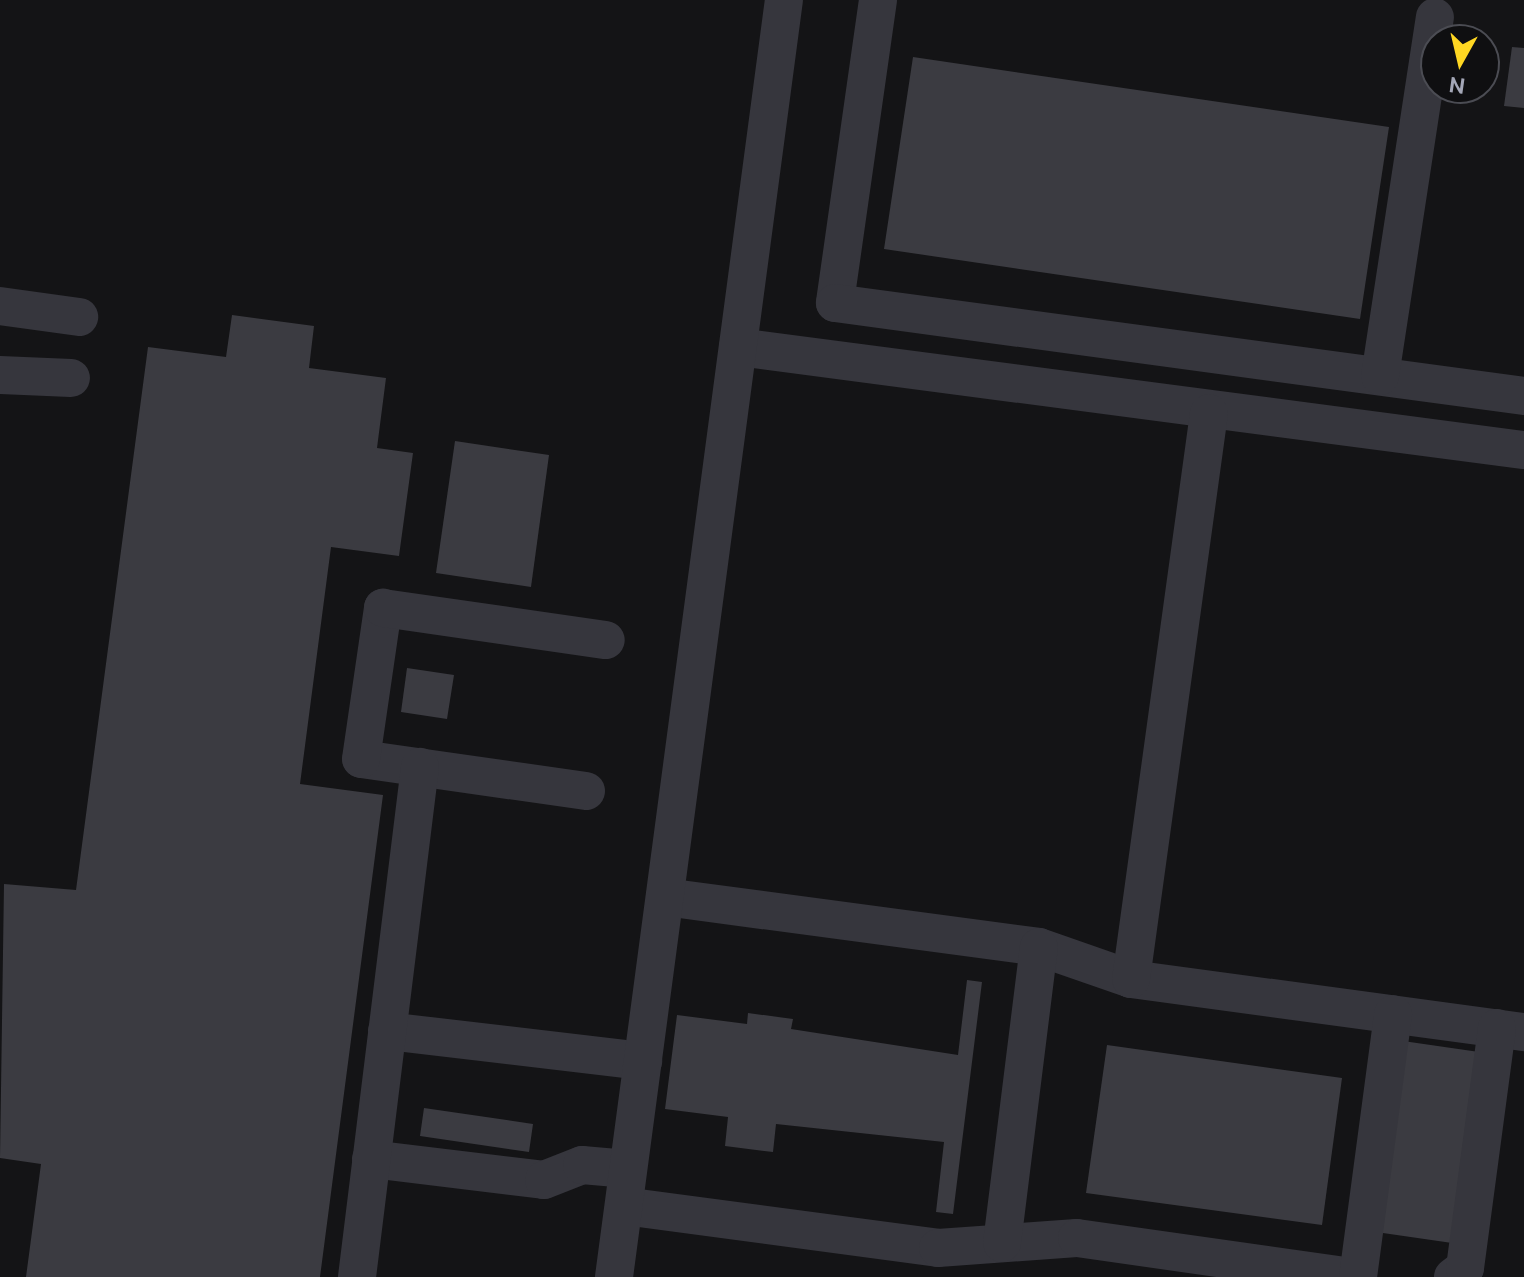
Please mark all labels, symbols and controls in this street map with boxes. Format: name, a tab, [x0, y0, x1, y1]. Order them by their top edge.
north arrow	[1420, 24, 1500, 104]
text: N	[1447, 73, 1467, 100]

